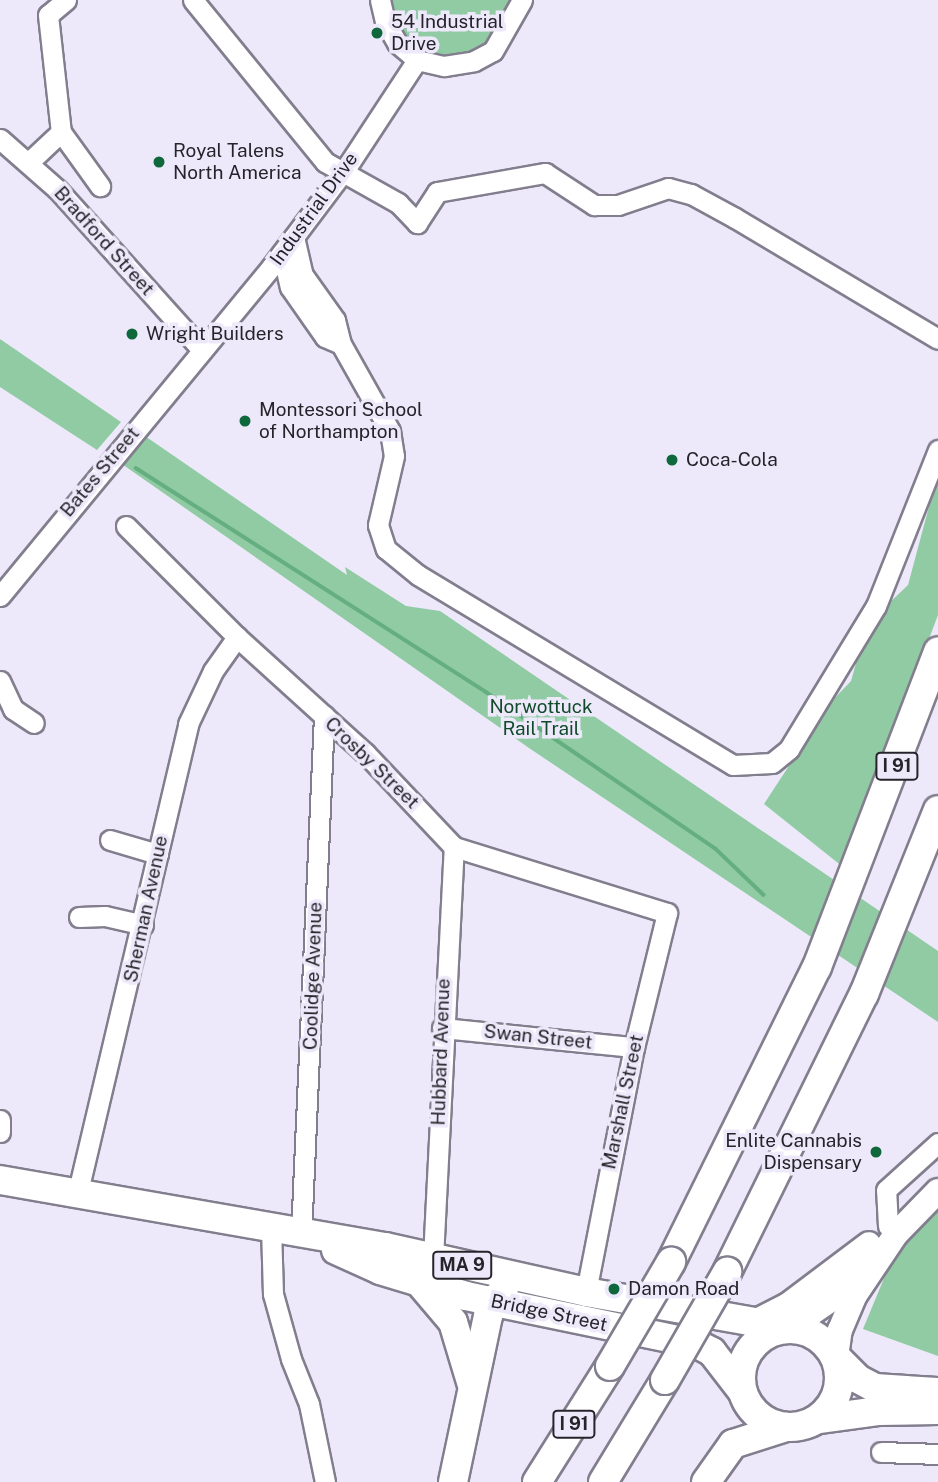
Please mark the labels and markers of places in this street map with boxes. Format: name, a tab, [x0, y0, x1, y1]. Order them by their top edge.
place label: 54 Industrial Drive	[391, 11, 504, 55]
marker: 54 Industrial Drive	[369, 25, 385, 41]
place label: Royal Talens North America	[173, 140, 302, 184]
marker: Royal Talens North America	[151, 154, 167, 170]
place label: Wright Builders	[146, 323, 284, 345]
marker: Wright Builders	[124, 326, 140, 342]
place label: Montessori School of Northampton	[259, 399, 423, 443]
marker: Montessori School of Northampton	[237, 413, 253, 429]
place label: Coca-Cola	[686, 449, 778, 471]
marker: Coca-Cola	[664, 452, 680, 468]
place label: Enlite Cannabis Dispensary	[725, 1130, 862, 1174]
marker: Enlite Cannabis Dispensary	[868, 1144, 884, 1160]
place label: Damon Road	[628, 1278, 739, 1300]
marker: Damon Road	[606, 1281, 622, 1297]

